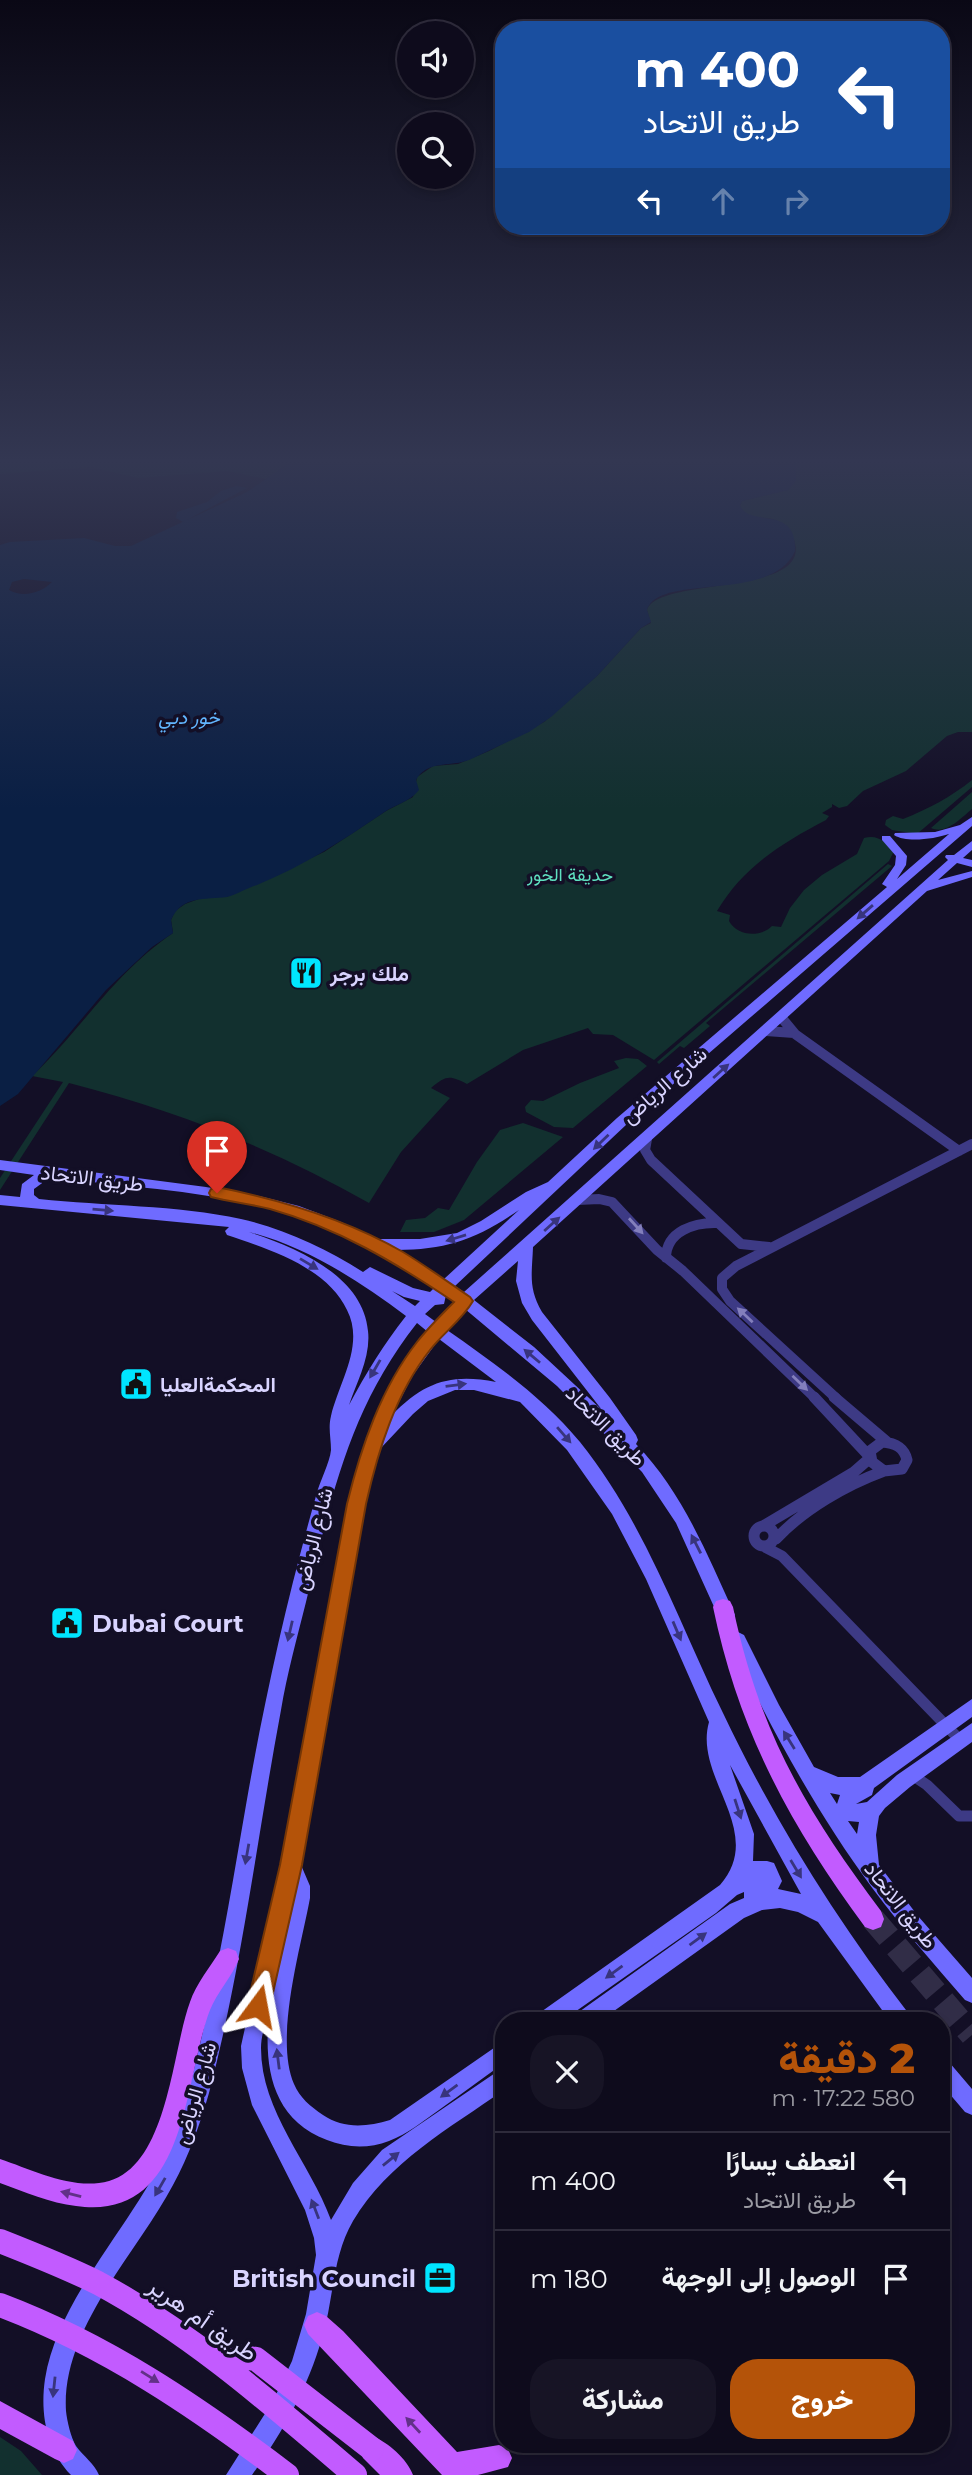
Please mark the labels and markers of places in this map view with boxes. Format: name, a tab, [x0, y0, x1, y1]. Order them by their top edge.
restaurant icon: ملك برجر	[287, 954, 325, 992]
place label: ملك برجر	[329, 961, 409, 987]
pin	[187, 1121, 247, 1193]
public building icon: المحكمةالعليا	[117, 1365, 155, 1403]
place label: المحكمةالعليا	[160, 1372, 276, 1397]
public building icon: Dubai Court	[48, 1604, 86, 1642]
place label: Dubai Court	[92, 1609, 244, 1638]
office icon: British Council	[421, 2259, 459, 2297]
place label: British Council	[232, 2264, 416, 2293]

